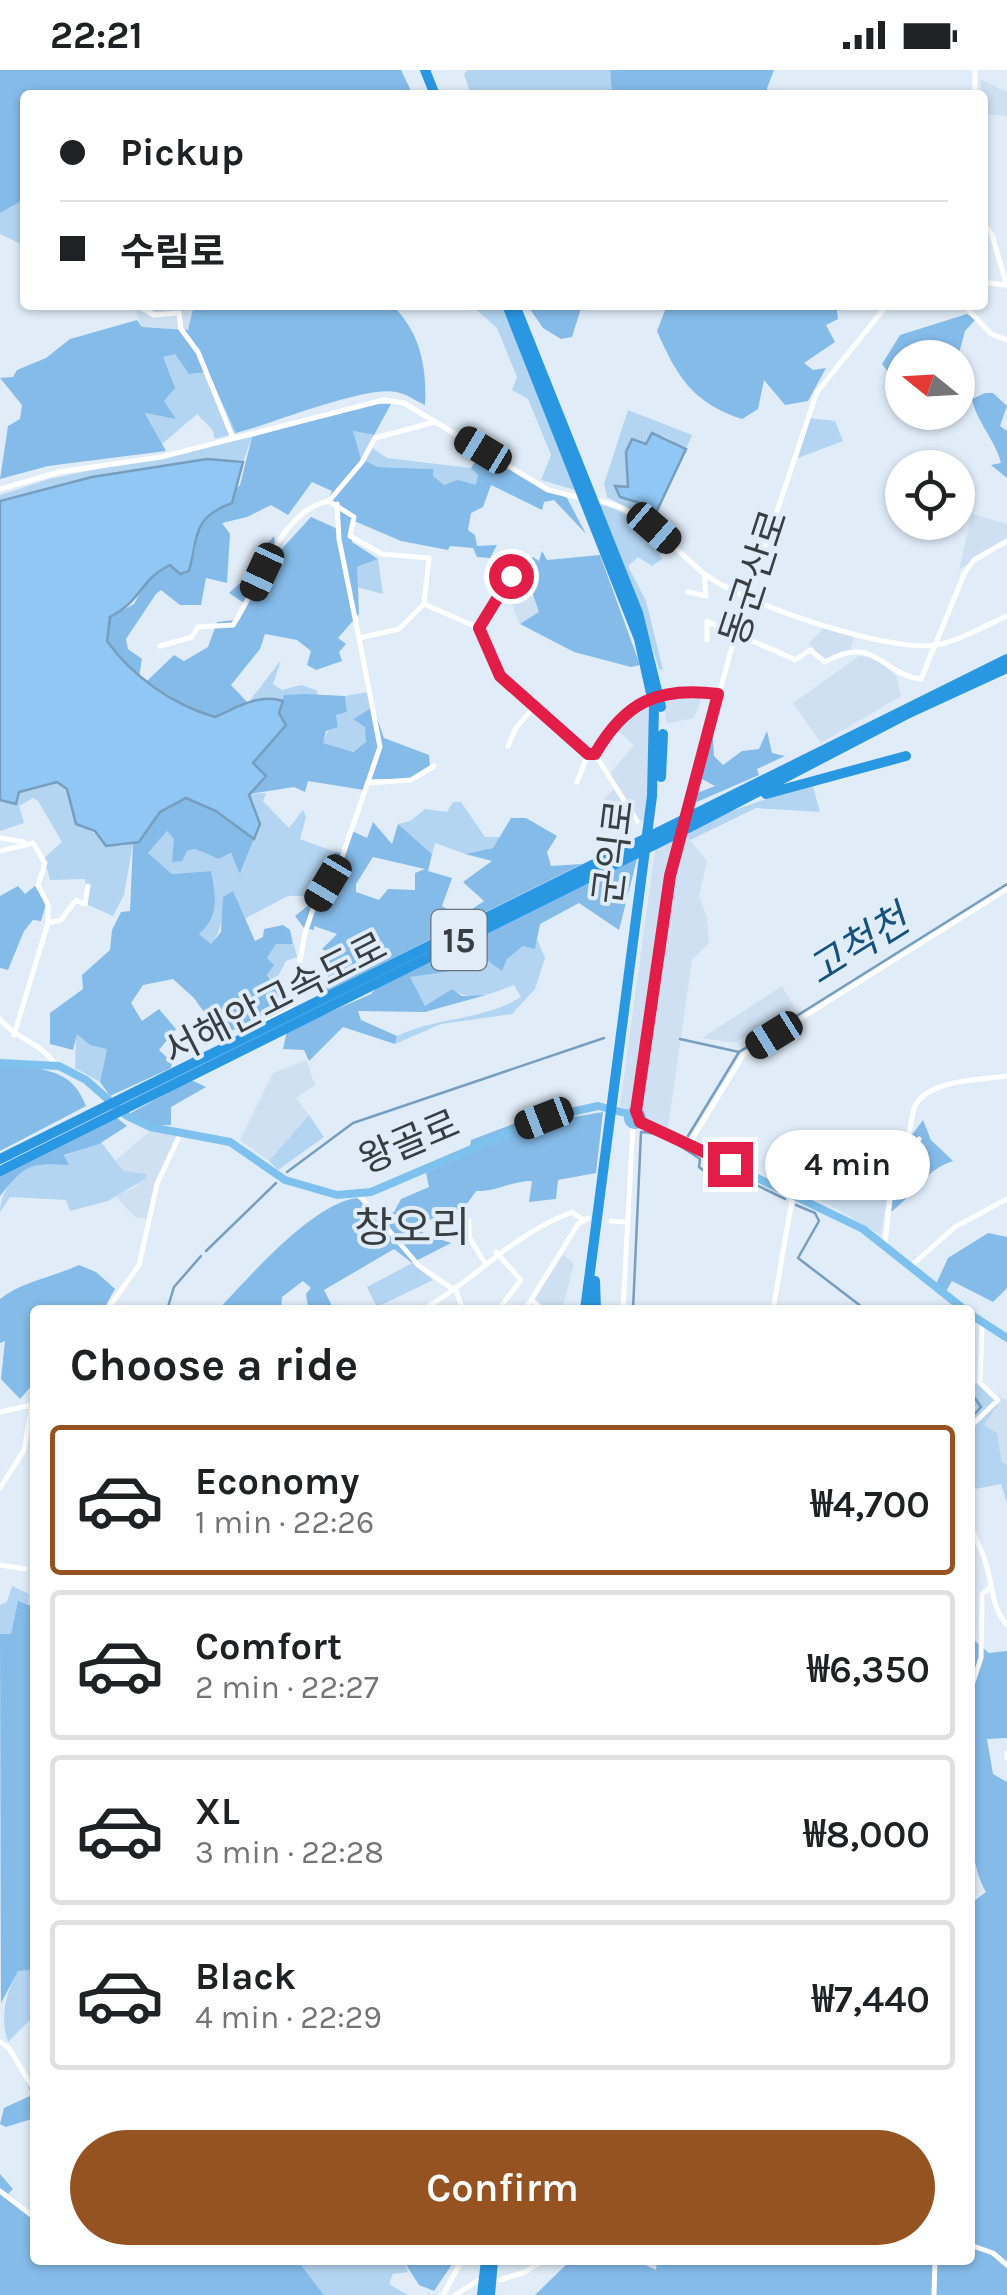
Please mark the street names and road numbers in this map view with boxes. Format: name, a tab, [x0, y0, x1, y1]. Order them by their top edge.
street label: 동군산로	[711, 505, 797, 651]
street label: 군익로	[585, 797, 643, 907]
road number: 15	[432, 910, 486, 970]
street label: 서해안고속도로	[156, 923, 394, 1075]
street label: 왕골로	[352, 1101, 466, 1183]

